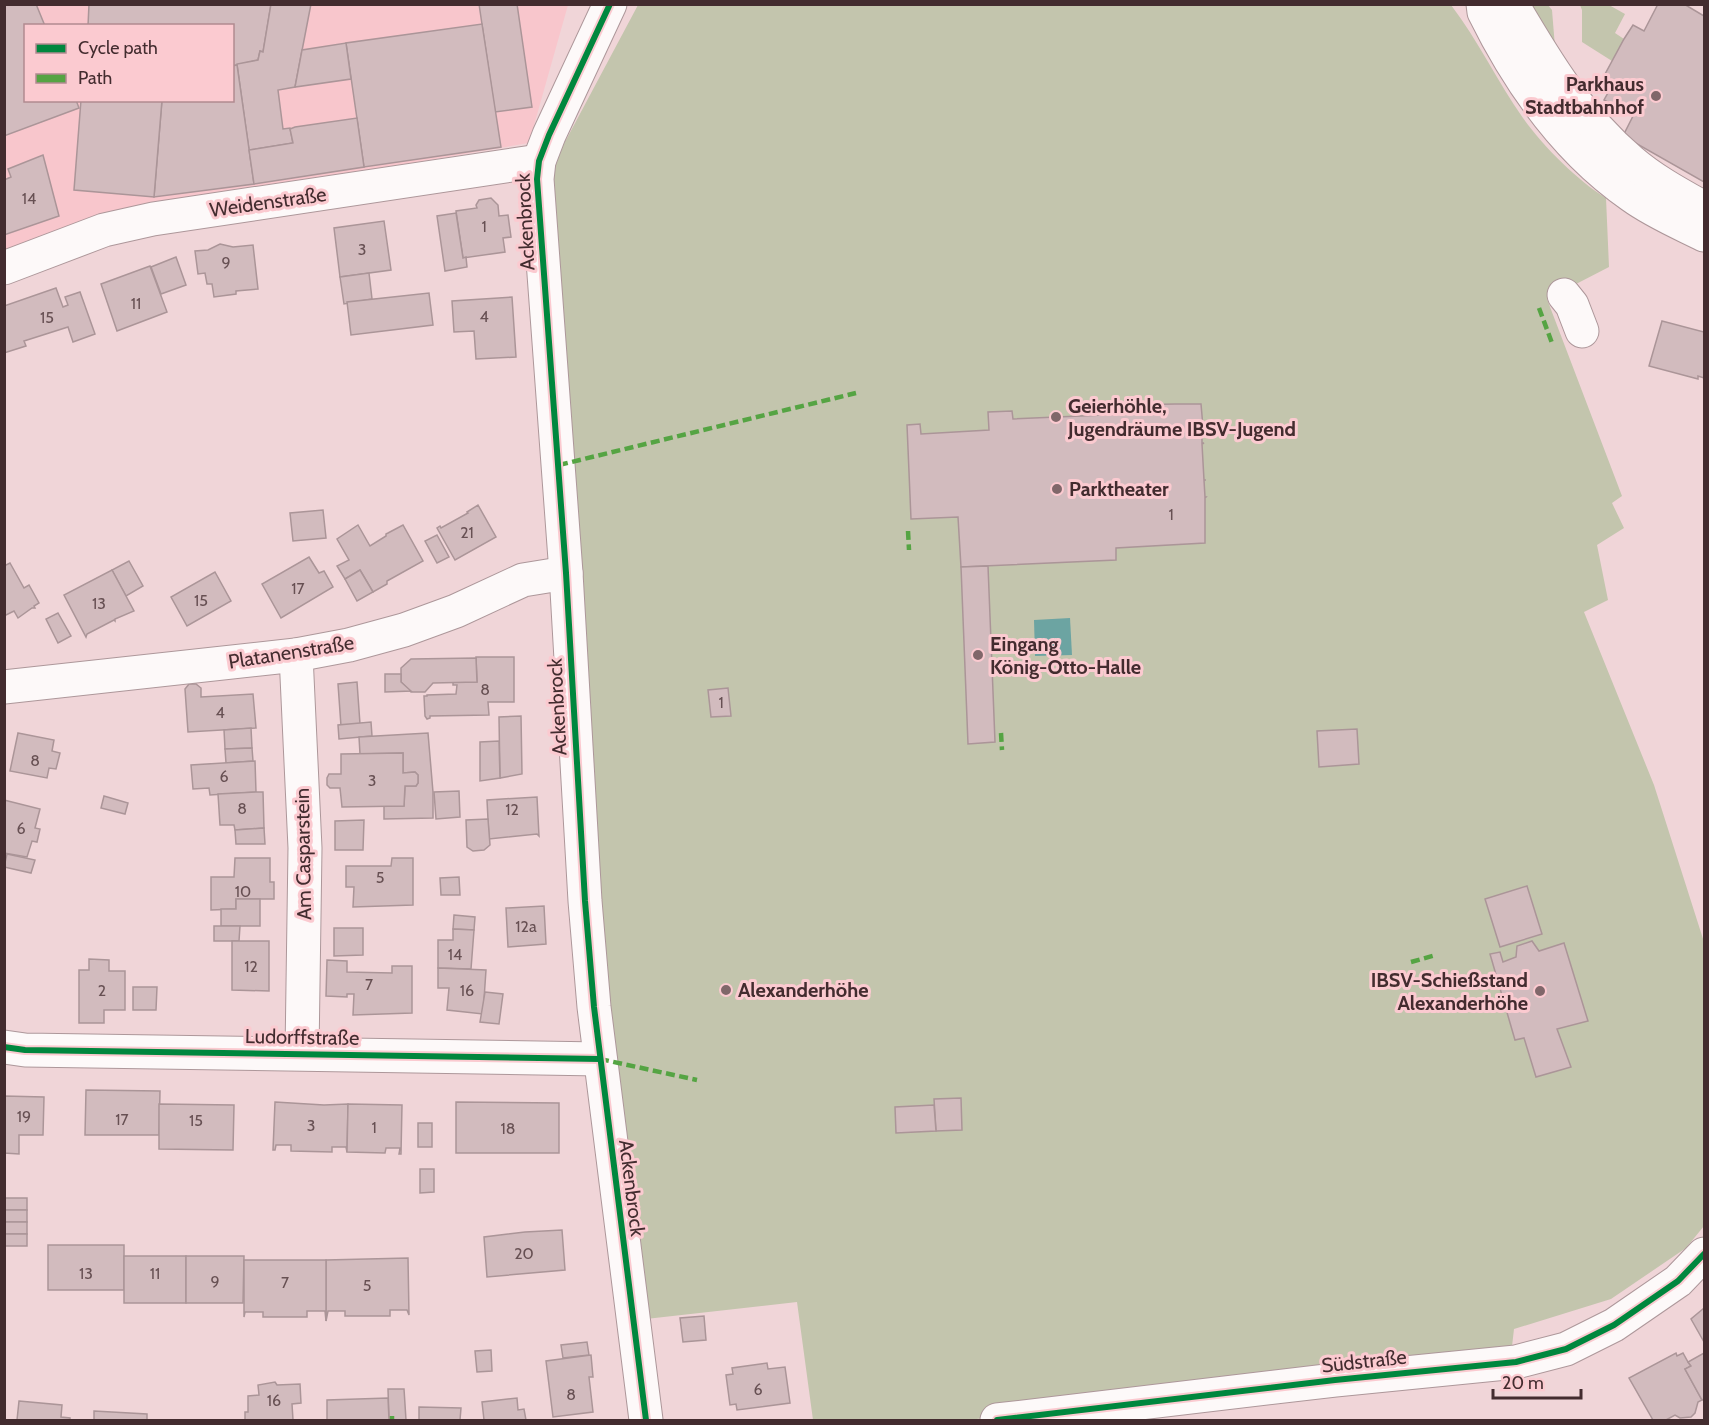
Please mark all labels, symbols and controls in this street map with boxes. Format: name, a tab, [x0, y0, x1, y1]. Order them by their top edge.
legend	[24, 24, 234, 102]
text: Cycle path	[78, 37, 158, 59]
text: Path	[78, 67, 112, 89]
place label: Parkhaus Stadtbahnhof	[1525, 72, 1644, 119]
marker: Parkhaus Stadtbahnhof	[1649, 89, 1663, 103]
street label: Ackenbrock	[510, 173, 540, 271]
street label: Weidenstraße	[208, 182, 328, 222]
house number: 14	[22, 189, 36, 208]
house number: 1	[481, 217, 487, 236]
house number: 3	[358, 240, 366, 259]
house number: 9	[221, 253, 231, 272]
house number: 11	[131, 294, 141, 313]
house number: 4	[479, 307, 489, 326]
house number: 15	[40, 308, 54, 327]
place label: Geierhöhle, Jugendräume IBSV-Jugend	[1067, 394, 1296, 441]
marker: Geierhöhle, Jugendräume IBSV-Jugend	[1049, 410, 1063, 424]
place label: Parktheater	[1069, 477, 1169, 501]
marker: Parktheater	[1050, 482, 1064, 496]
house number: 1	[1168, 505, 1174, 524]
house number: 21	[460, 523, 474, 542]
house number: 17	[291, 579, 305, 598]
house number: 15	[194, 591, 208, 610]
house number: 13	[92, 594, 106, 613]
street label: Platanenstraße	[226, 630, 356, 674]
place label: Eingang König-Otto-Halle	[990, 632, 1141, 679]
marker: Eingang König-Otto-Halle	[971, 648, 985, 662]
street label: Ackenbrock	[542, 658, 572, 756]
house number: 8	[480, 680, 490, 699]
house number: 1	[718, 693, 724, 712]
house number: 4	[215, 703, 225, 722]
house number: 8	[30, 751, 40, 770]
house number: 6	[219, 767, 229, 786]
house number: 3	[368, 771, 376, 790]
street label: Am Casparstein	[290, 788, 316, 920]
house number: 8	[237, 799, 247, 818]
house number: 12	[505, 800, 519, 819]
house number: 6	[16, 819, 26, 838]
house number: 5	[376, 868, 384, 887]
house number: 10	[235, 882, 251, 901]
house number: 12a	[515, 917, 537, 936]
house number: 14	[448, 945, 462, 964]
house number: 12	[244, 957, 258, 976]
place label: IBSV-Schießstand Alexanderhöhe	[1371, 968, 1528, 1015]
house number: 7	[365, 975, 373, 994]
place label: Alexanderhöhe	[738, 978, 869, 1002]
house number: 2	[98, 981, 106, 1000]
house number: 16	[460, 981, 474, 1000]
marker: Alexanderhöhe	[719, 983, 733, 997]
marker: IBSV-Schießstand Alexanderhöhe	[1533, 984, 1547, 998]
street label: Ludorffstraße	[245, 1024, 359, 1050]
house number: 19	[17, 1107, 31, 1126]
house number: 17	[115, 1110, 129, 1129]
house number: 15	[189, 1111, 203, 1130]
house number: 3	[307, 1116, 315, 1135]
house number: 1	[371, 1118, 377, 1137]
house number: 18	[501, 1119, 515, 1138]
street label: Ackenbrock	[614, 1138, 650, 1238]
house number: 20	[514, 1244, 534, 1263]
house number: 13	[79, 1264, 93, 1283]
house number: 11	[150, 1264, 160, 1283]
house number: 9	[210, 1272, 220, 1291]
house number: 7	[281, 1273, 289, 1292]
house number: 5	[363, 1276, 371, 1295]
street label: Südstraße	[1320, 1345, 1408, 1377]
scale bar	[1493, 1362, 1582, 1400]
text: 20 m	[1502, 1372, 1544, 1394]
house number: 6	[753, 1380, 763, 1399]
house number: 8	[566, 1385, 576, 1404]
house number: 16	[267, 1391, 281, 1410]

